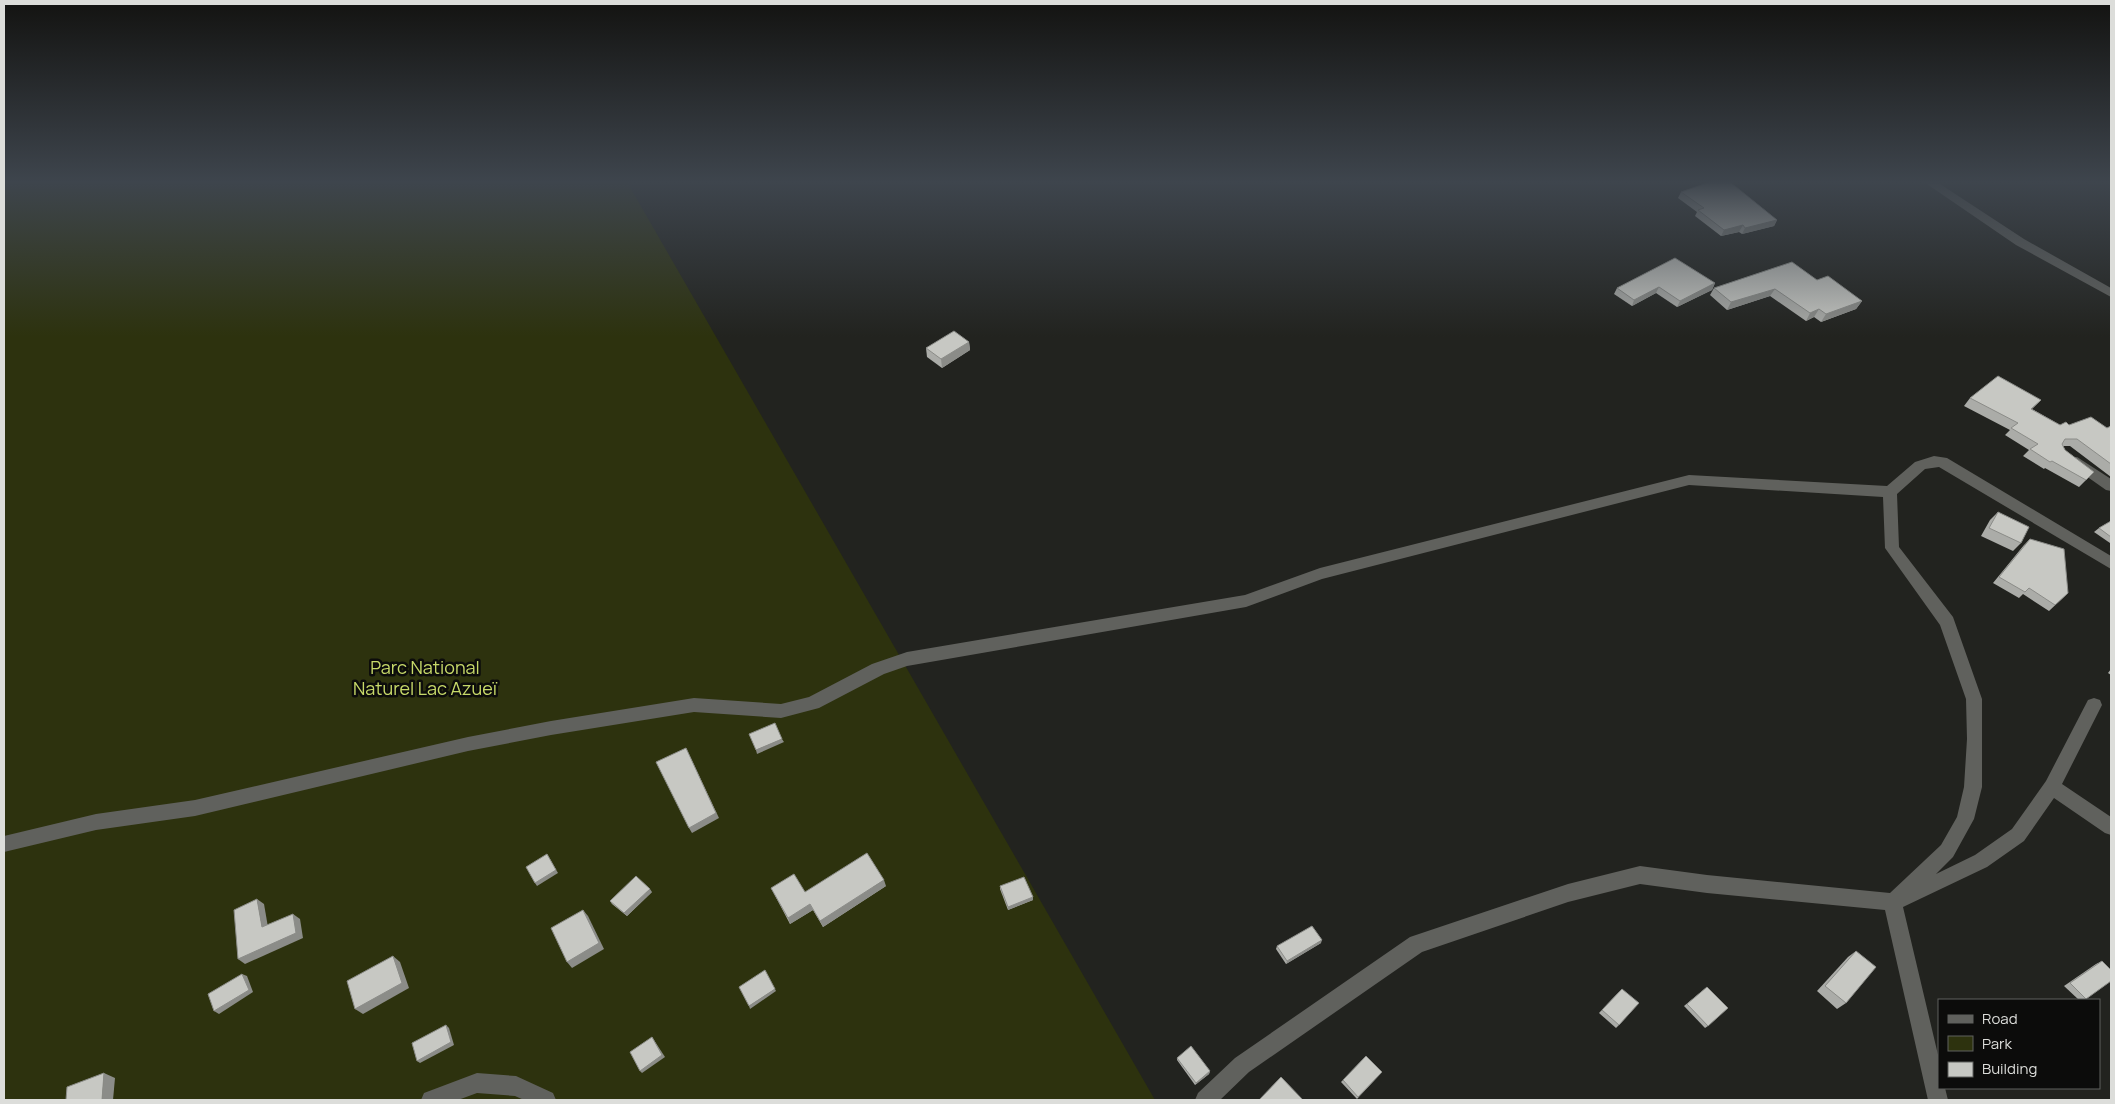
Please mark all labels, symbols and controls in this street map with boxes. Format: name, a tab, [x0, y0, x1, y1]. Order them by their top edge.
park label: Parc National Naturel Lac Azueï	[353, 655, 498, 700]
legend	[1938, 999, 2100, 1089]
text: Road	[1982, 1008, 2018, 1029]
text: Park	[1982, 1033, 2012, 1054]
text: Building	[1982, 1058, 2037, 1079]

